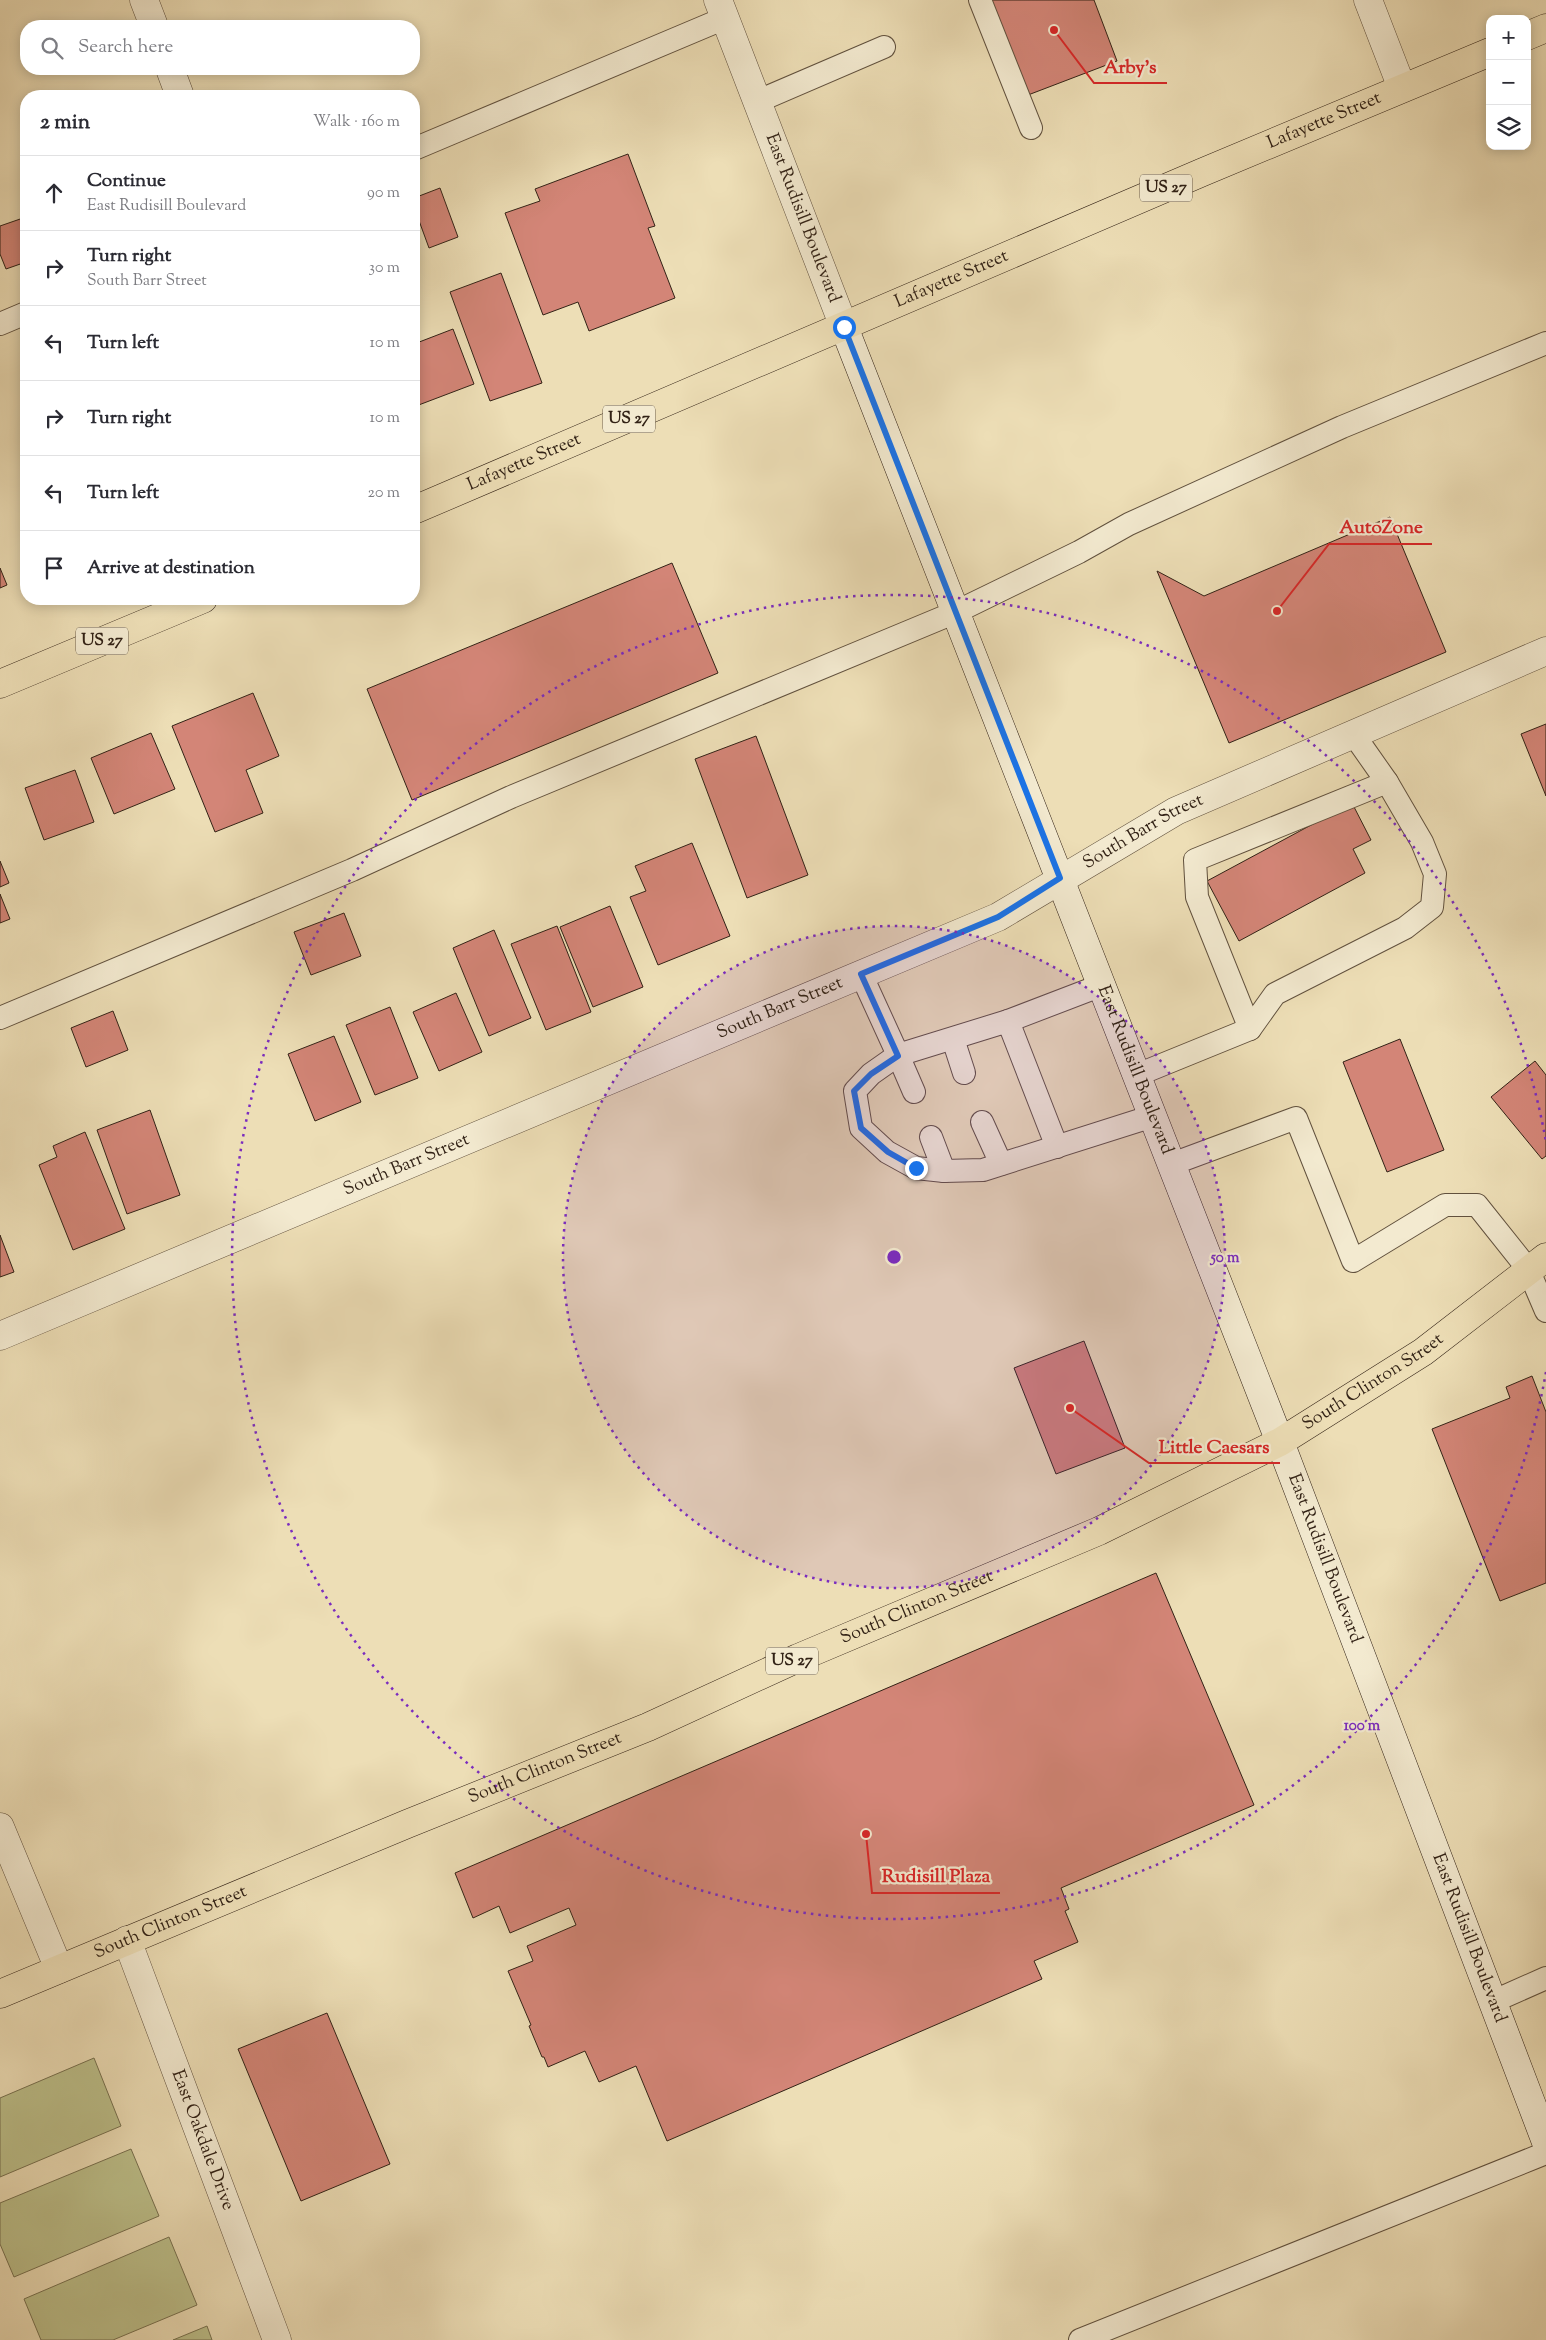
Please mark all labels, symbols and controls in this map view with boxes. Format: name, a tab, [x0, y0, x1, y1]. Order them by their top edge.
map controls	[1486, 15, 1531, 150]
button: +	[1486, 15, 1531, 60]
search box	[20, 20, 420, 75]
icon: search	[38, 34, 66, 62]
text: Search here	[78, 34, 173, 61]
callout: Arby's	[1094, 49, 1167, 83]
text: Arby's	[1103, 55, 1157, 82]
button: −	[1486, 60, 1531, 105]
street label: Lafayette Street	[1263, 86, 1385, 157]
button: layers	[1486, 105, 1531, 150]
text: 2 min	[40, 108, 90, 138]
text: Walk · 160 m	[313, 111, 400, 134]
street label: East Rudisill Boulevard	[758, 130, 847, 307]
text: Continue	[87, 168, 166, 195]
road number: US 27	[1140, 174, 1192, 202]
icon: ahead	[40, 179, 68, 207]
text: 90 m	[367, 182, 400, 205]
text: East Rudisill Boulevard	[87, 195, 246, 218]
text: Turn right	[87, 243, 171, 270]
street label: Lafayette Street	[891, 244, 1013, 315]
icon: right	[40, 254, 68, 282]
text: 30 m	[369, 257, 400, 280]
text: South Barr Street	[87, 270, 207, 293]
route start	[833, 316, 856, 339]
icon: left	[40, 329, 68, 357]
text: Turn left	[87, 330, 159, 357]
text: 10 m	[370, 332, 400, 355]
icon: right	[40, 404, 68, 432]
text: Turn right	[87, 405, 171, 432]
road number: US 27	[603, 406, 655, 432]
text: 10 m	[370, 407, 400, 430]
street label: Lafayette Street	[463, 427, 585, 499]
icon: left	[40, 479, 68, 507]
text: Turn left	[87, 480, 159, 507]
text: 20 m	[367, 482, 400, 505]
callout: AutoZone	[1329, 510, 1432, 544]
text: AutoZone	[1339, 515, 1423, 542]
icon: arrive	[40, 554, 68, 582]
text: Arrive at destination	[87, 555, 255, 582]
road number: US 27	[76, 627, 128, 654]
street label: South Barr Street	[1078, 788, 1208, 876]
street label: South Barr Street	[713, 970, 847, 1047]
street label: East Rudisill Boulevard	[1090, 982, 1179, 1158]
street label: South Barr Street	[339, 1127, 474, 1203]
route end	[905, 1157, 928, 1180]
centre of rings	[885, 1248, 903, 1266]
text: 50 m	[1210, 1248, 1240, 1269]
street label: South Clinton Street	[1297, 1327, 1450, 1438]
callout: Little Caesars	[1149, 1429, 1280, 1463]
text: Little Caesars	[1159, 1435, 1270, 1462]
street label: East Rudisill Boulevard	[1280, 1470, 1368, 1647]
street label: South Clinton Street	[836, 1564, 997, 1652]
road number: US 27	[766, 1648, 818, 1674]
text: 100 m	[1344, 1716, 1381, 1737]
street label: South Clinton Street	[464, 1726, 626, 1811]
street label: East Rudisill Boulevard	[1425, 1850, 1513, 2027]
callout: Rudisill Plaza	[872, 1859, 1000, 1893]
text: Rudisill Plaza	[882, 1864, 990, 1891]
street label: South Clinton Street	[90, 1879, 251, 1966]
street label: East Oakdale Drive	[164, 2066, 240, 2214]

